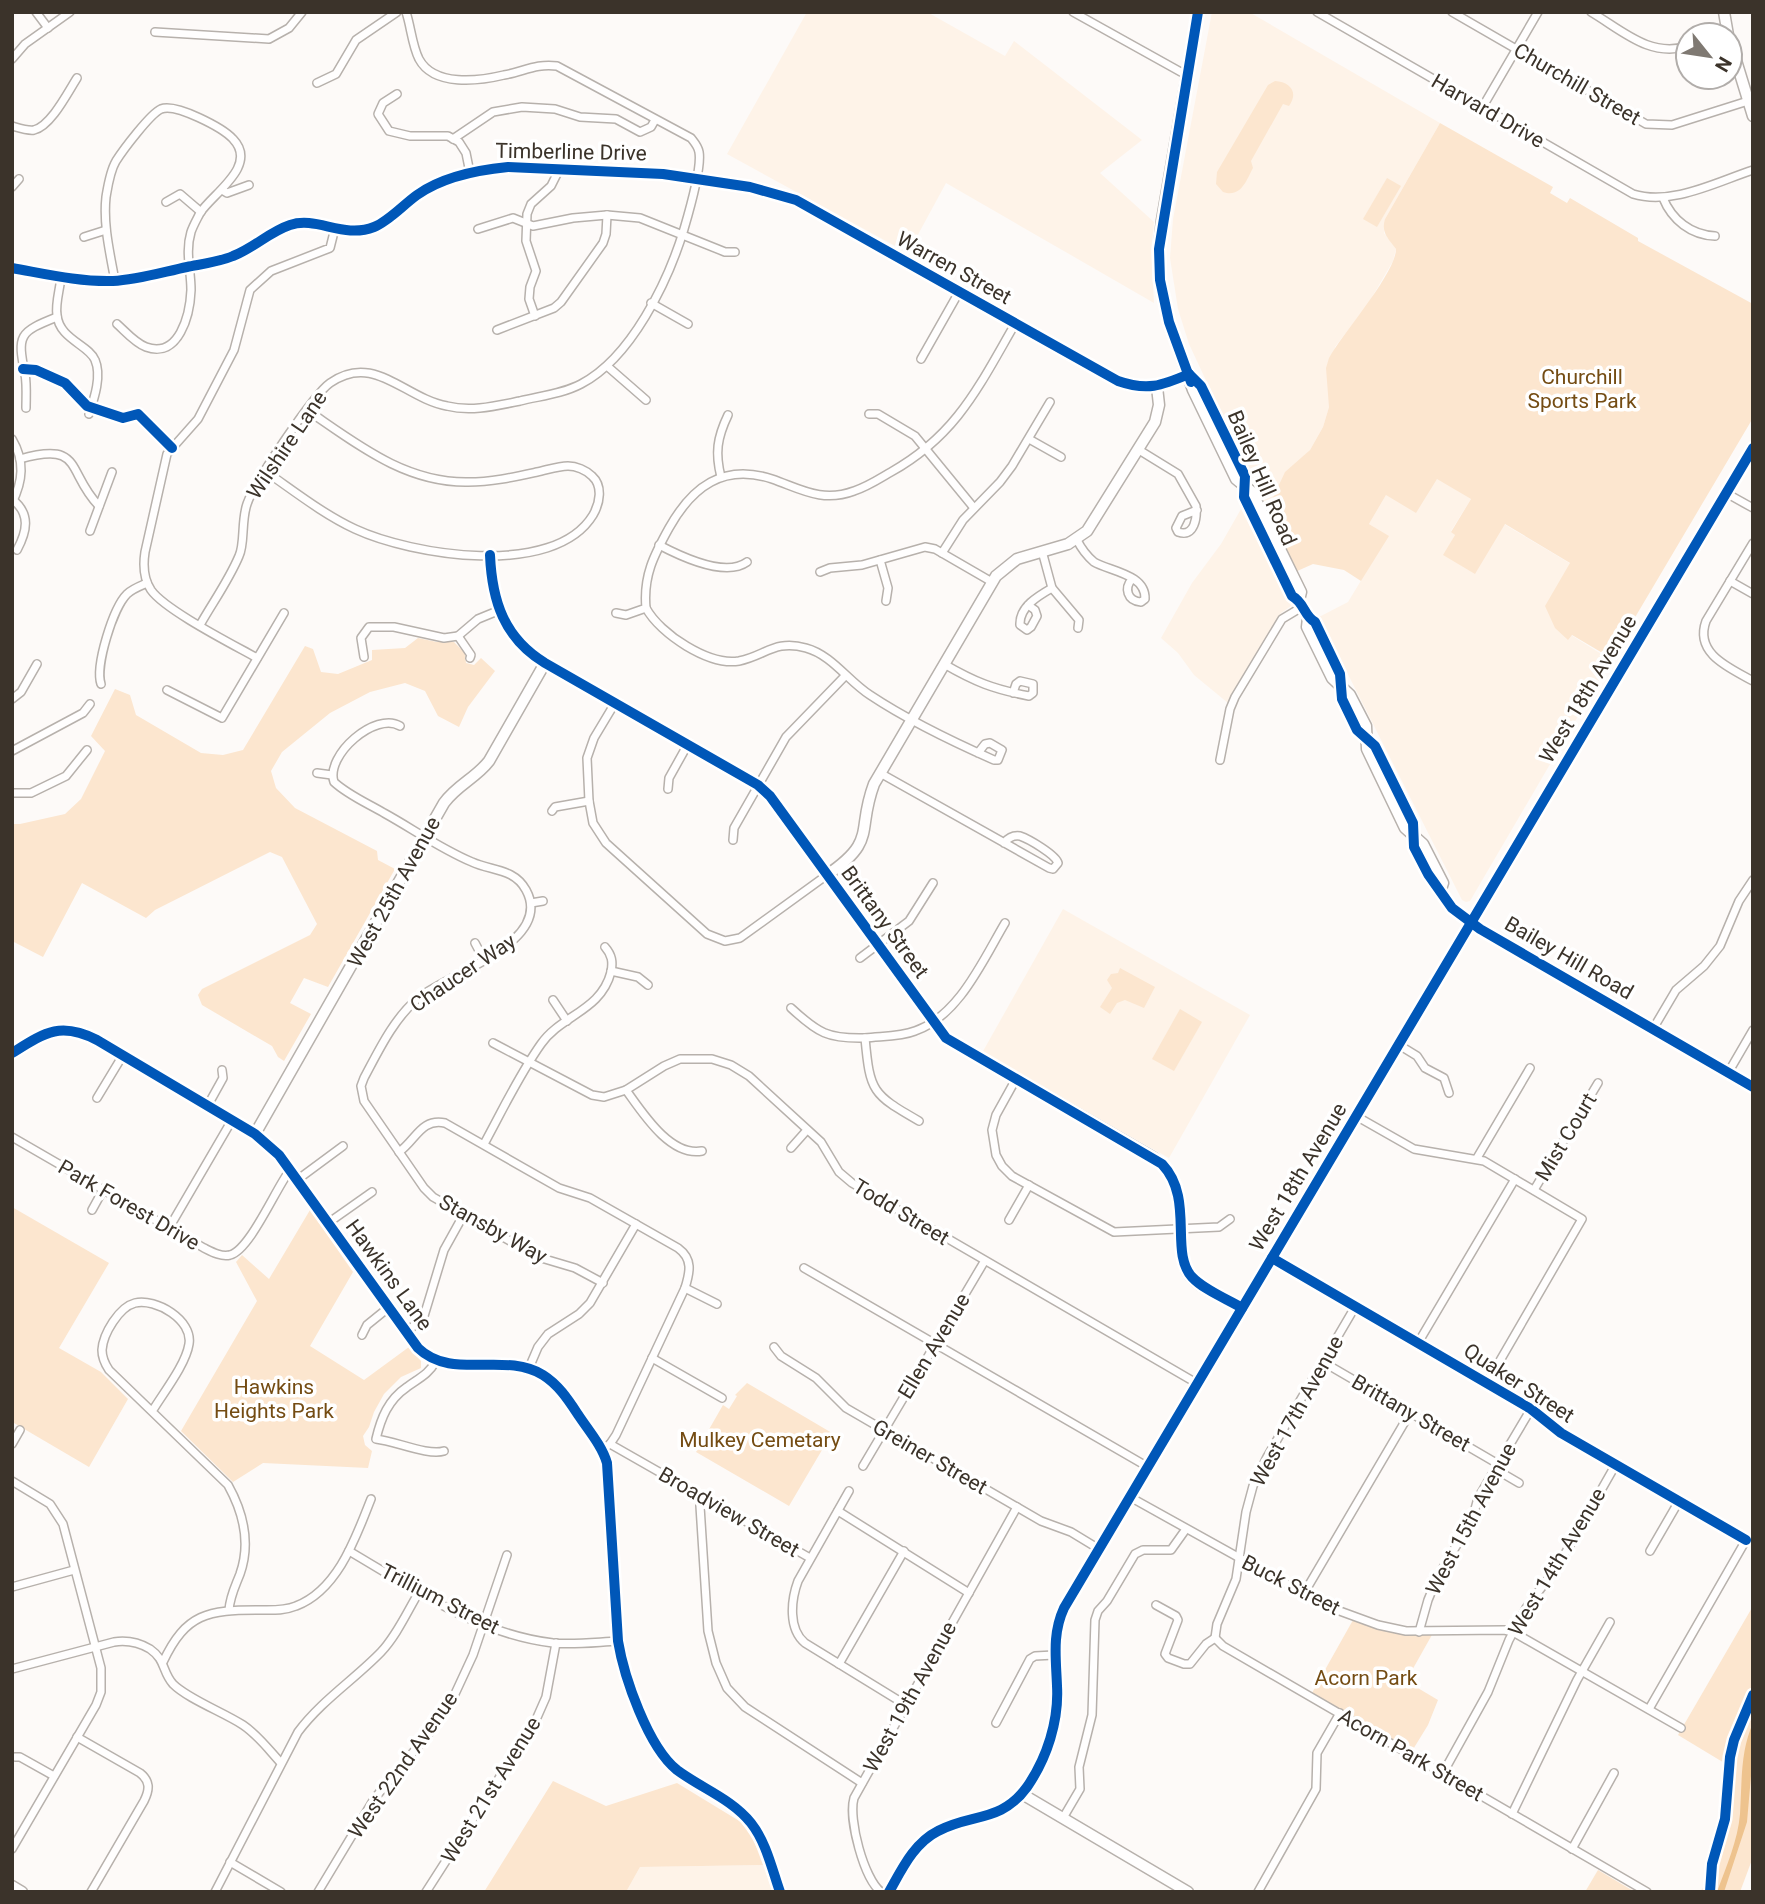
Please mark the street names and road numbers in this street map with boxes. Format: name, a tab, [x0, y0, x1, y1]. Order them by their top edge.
street label: Churchill Street	[1509, 38, 1645, 130]
street label: Harvard Drive	[1427, 69, 1549, 153]
street label: Timberline Drive	[495, 139, 647, 165]
street label: Warren Street	[893, 227, 1016, 309]
street label: Wilshire Lane	[242, 386, 332, 504]
street label: Bailey Hill Road	[1223, 407, 1301, 549]
street label: West 18th Avenue	[1534, 611, 1642, 767]
street label: West 25th Avenue	[343, 813, 445, 971]
street label: Brittany Street	[836, 861, 934, 983]
street label: Bailey Hill Road	[1500, 911, 1638, 1005]
street label: Chaucer Way	[406, 929, 520, 1017]
street label: Mist Court	[1530, 1089, 1602, 1185]
street label: West 18th Avenue	[1244, 1099, 1352, 1255]
street label: Park Forest Drive	[54, 1155, 204, 1255]
street label: Todd Street	[849, 1174, 953, 1250]
street label: Stansby Way	[435, 1190, 551, 1268]
street label: Hawkins Lane	[341, 1215, 437, 1335]
street label: Ellen Avenue	[893, 1289, 975, 1403]
street label: West 17th Avenue	[1246, 1332, 1348, 1490]
street label: Quaker Street	[1459, 1338, 1579, 1428]
street label: Brittany Street	[1348, 1369, 1475, 1457]
street label: Greiner Street	[869, 1415, 992, 1499]
street label: West 15th Avenue	[1421, 1439, 1521, 1599]
street label: Broadview Street	[655, 1462, 804, 1562]
street label: West 14th Avenue	[1503, 1484, 1611, 1640]
street label: Buck Street	[1238, 1550, 1344, 1620]
street label: Trillium Street	[377, 1559, 503, 1639]
street label: West 19th Avenue	[859, 1618, 961, 1776]
street label: West 22nd Avenue	[343, 1687, 463, 1843]
street label: Acorn Park Street	[1334, 1704, 1488, 1806]
street label: West 21st Avenue	[436, 1713, 546, 1867]

